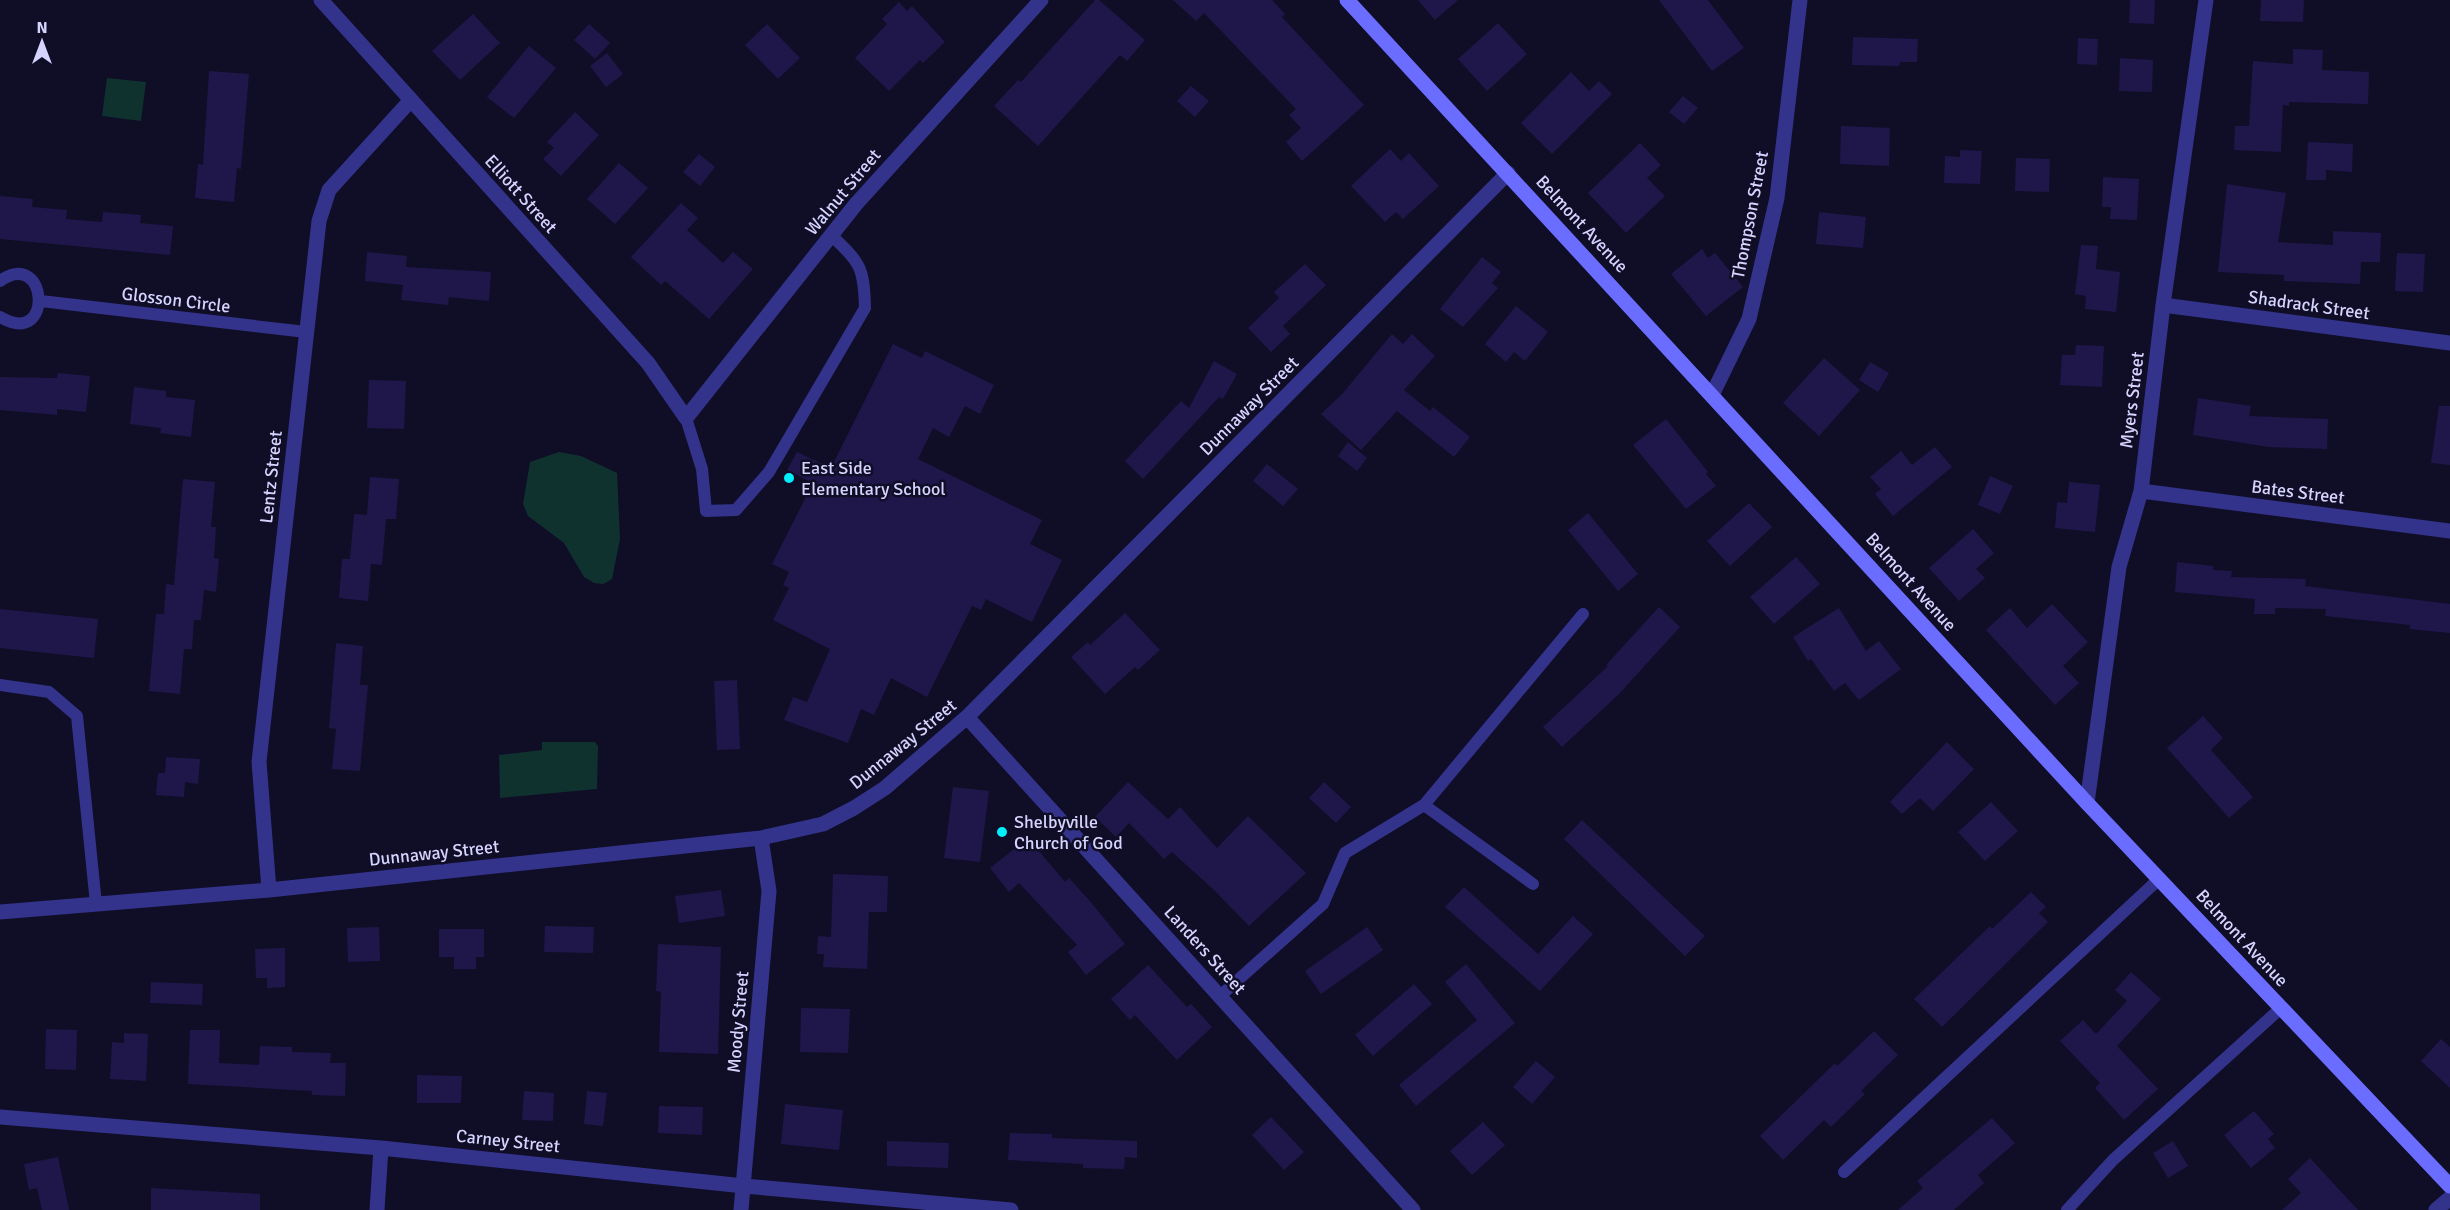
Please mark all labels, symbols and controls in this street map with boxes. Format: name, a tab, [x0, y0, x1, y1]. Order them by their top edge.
north arrow	[12, 12, 72, 72]
text: N	[36, 18, 48, 38]
street label: Walnut Street	[801, 144, 885, 240]
street label: Thompson Street	[1727, 149, 1773, 281]
street label: Elliott Street	[480, 150, 562, 238]
street label: Belmont Avenue	[1531, 171, 1633, 277]
street label: Glosson Circle	[120, 282, 232, 318]
street label: Shadrack Street	[2247, 286, 2371, 324]
street label: Myers Street	[2115, 350, 2149, 450]
street label: Dunnaway Street	[1195, 352, 1303, 460]
street label: Lentz Street	[255, 429, 287, 525]
place label: East Side Elementary School	[801, 457, 946, 500]
marker: East Side Elementary School	[782, 471, 796, 485]
street label: Bates Street	[2250, 475, 2346, 509]
street label: Belmont Avenue	[1861, 528, 1961, 636]
street label: Dunnaway Street	[845, 694, 961, 794]
place label: Shelbyville Church of God	[1014, 811, 1123, 854]
marker: Shelbyville Church of God	[995, 825, 1009, 839]
street label: Dunnaway Street	[368, 835, 500, 871]
street label: Belmont Avenue	[2191, 885, 2293, 991]
street label: Landers Street	[1159, 901, 1251, 999]
street label: Moody Street	[723, 970, 753, 1074]
street label: Carney Street	[455, 1125, 561, 1157]

